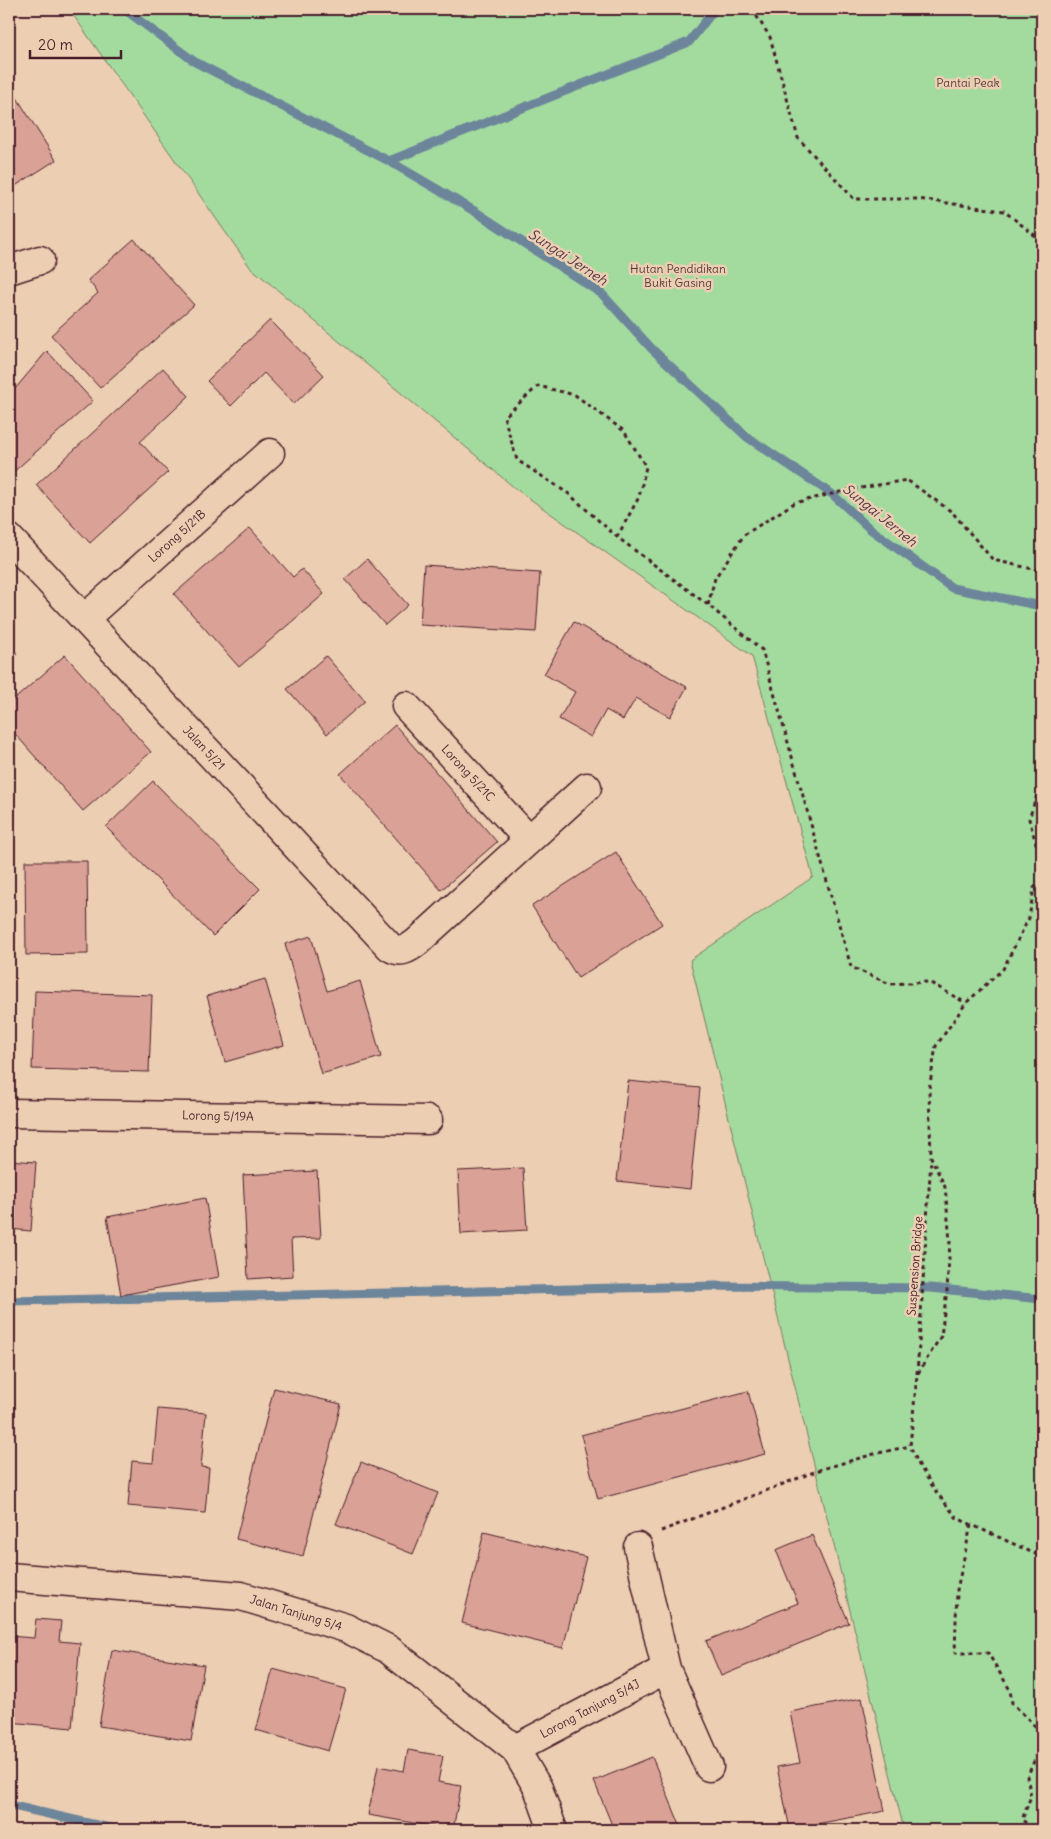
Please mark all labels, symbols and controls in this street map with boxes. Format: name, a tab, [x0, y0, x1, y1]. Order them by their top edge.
scale bar	[30, 28, 121, 60]
text: 20 m	[38, 35, 73, 54]
park label: Pantai Peak	[936, 75, 1000, 90]
water label: Sungai Jerneh	[525, 225, 612, 290]
park label: Hutan Pendidikan Bukit Gasing	[630, 261, 726, 290]
water label: Sungai Jerneh	[839, 480, 922, 551]
street label: Lorong 5/21B	[145, 506, 208, 565]
street label: Jalan 5/21	[180, 722, 229, 773]
street label: Lorong 5/21C	[438, 741, 498, 804]
street label: Lorong 5/19A	[182, 1107, 254, 1124]
street label: Suspension Bridge	[904, 1216, 925, 1316]
street label: Jalan Tanjung 5/4	[248, 1591, 344, 1634]
street label: Lorong Tanjung 5/4J	[537, 1676, 642, 1741]

